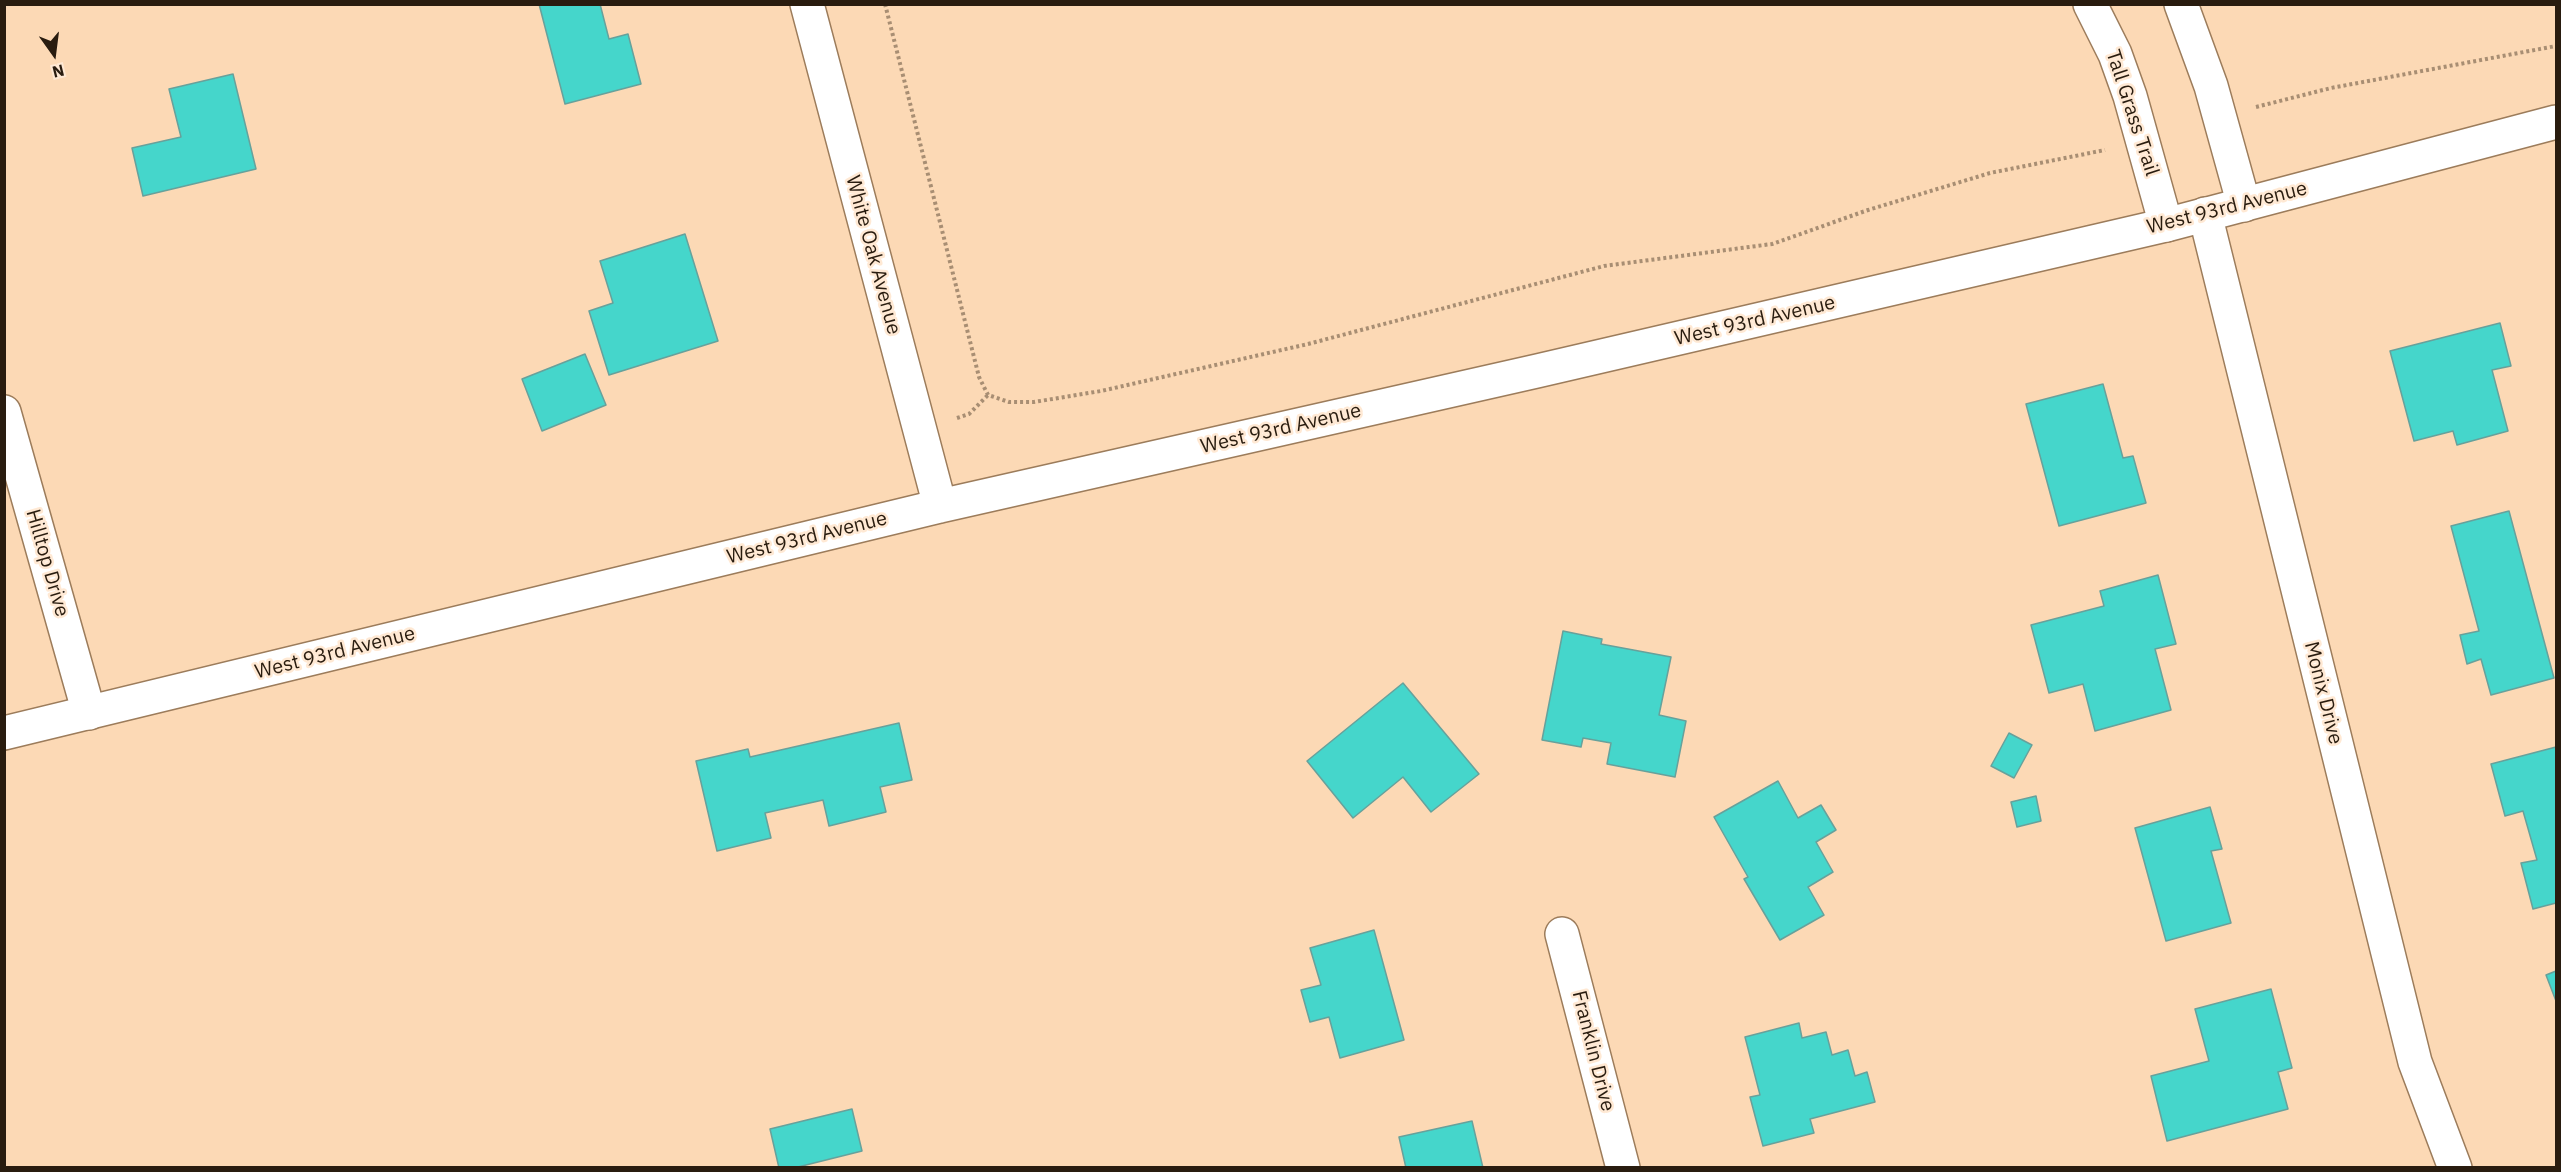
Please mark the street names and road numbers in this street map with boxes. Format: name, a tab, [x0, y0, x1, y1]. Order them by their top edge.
street label: Tall Grass Trail	[2100, 47, 2164, 179]
street label: White Oak Avenue	[840, 173, 906, 337]
street label: West 93rd Avenue	[2144, 176, 2310, 240]
street label: West 93rd Avenue	[1672, 291, 1838, 351]
street label: West 93rd Avenue	[1198, 399, 1364, 459]
street label: Hilltop Drive	[20, 506, 74, 620]
street label: West 93rd Avenue	[724, 506, 890, 570]
street label: West 93rd Avenue	[252, 621, 418, 685]
street label: Monix Drive	[2299, 639, 2347, 747]
street label: Franklin Drive	[1566, 988, 1620, 1114]

